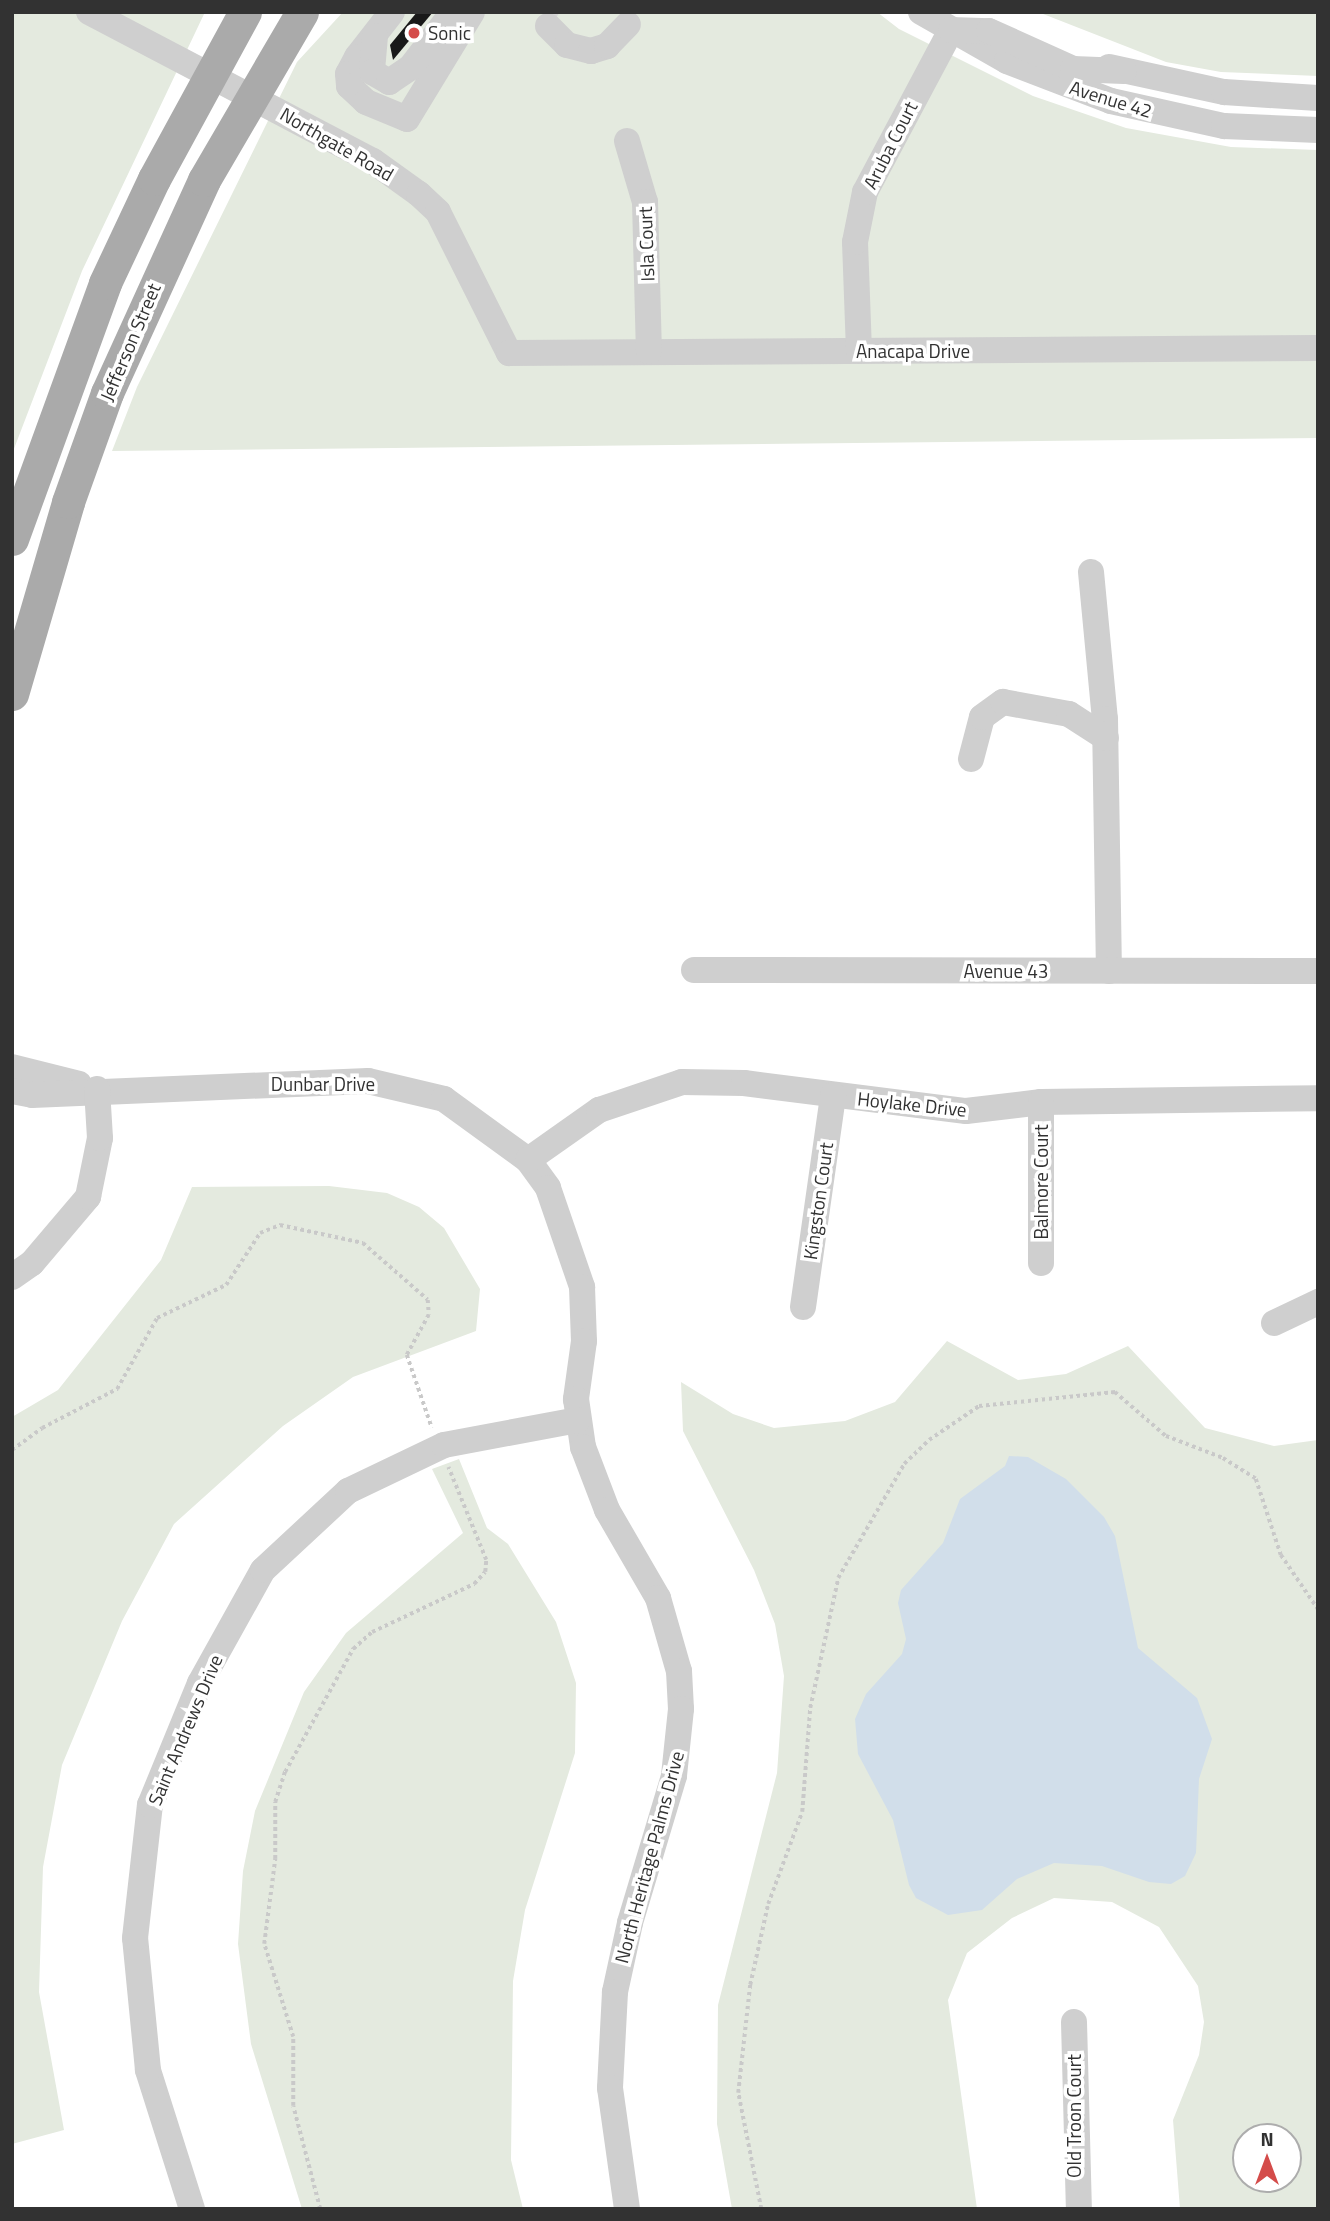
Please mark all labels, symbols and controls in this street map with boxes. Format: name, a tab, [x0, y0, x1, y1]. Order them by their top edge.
place label: Sonic	[428, 22, 471, 44]
marker: Sonic	[406, 25, 422, 41]
street label: Avenue 42	[1067, 76, 1155, 122]
street label: Aruba Court	[858, 97, 922, 193]
street label: Northgate Road	[276, 102, 398, 186]
street label: Isla Court	[633, 206, 659, 282]
street label: Jefferson Street	[95, 280, 165, 404]
street label: Anacapa Drive	[856, 340, 970, 362]
street label: Avenue 43	[964, 960, 1048, 982]
street label: Dunbar Drive	[271, 1073, 375, 1095]
street label: Hoylake Drive	[856, 1087, 968, 1121]
street label: Balmore Court	[1030, 1124, 1052, 1240]
street label: Kingston Court	[798, 1141, 838, 1261]
street label: Saint Andrews Drive	[143, 1651, 227, 1809]
street label: North Heritage Palms Drive	[610, 1748, 688, 1966]
street label: Old Troon Court	[1063, 2054, 1085, 2178]
north arrow	[1232, 2123, 1302, 2193]
text: N	[1260, 2124, 1274, 2153]

